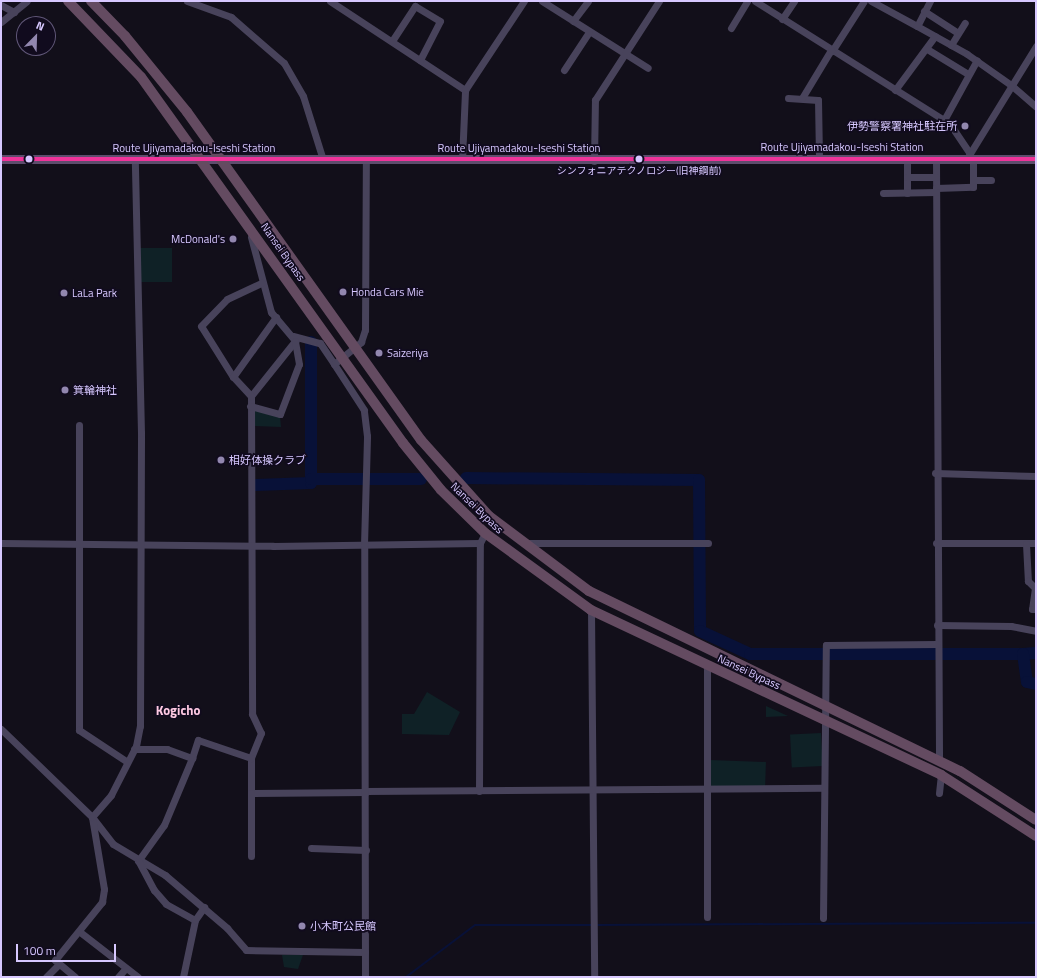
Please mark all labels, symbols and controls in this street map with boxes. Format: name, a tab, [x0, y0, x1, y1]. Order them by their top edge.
north arrow	[16, 16, 56, 56]
text: N	[34, 17, 47, 35]
place label: 伊勢警察署神社駐在所	[847, 119, 957, 133]
marker: 伊勢警察署神社駐在所	[960, 121, 970, 131]
street label: Route Ujiyamadakou-Iseshi Station	[761, 140, 923, 154]
street label: Route Ujiyamadakou-Iseshi Station	[113, 141, 275, 155]
street label: Route Ujiyamadakou-Iseshi Station	[438, 141, 600, 155]
unlabelled marker	[24, 154, 34, 164]
marker: シンフォニアテクノロジー(旧神鋼前)	[634, 154, 644, 164]
place label: シンフォニアテクノロジー(旧神鋼前)	[556, 165, 722, 177]
street label: Nansei Bypass	[258, 220, 308, 284]
place label: McDonald's	[171, 232, 225, 246]
marker: McDonald's	[228, 234, 238, 244]
place label: Honda Cars Mie	[351, 285, 424, 299]
place label: LaLa Park	[72, 286, 117, 300]
marker: Honda Cars Mie	[338, 287, 348, 297]
marker: LaLa Park	[59, 288, 69, 298]
place label: Saizeriya	[387, 346, 428, 360]
marker: Saizeriya	[374, 348, 384, 358]
place label: 箕輪神社	[73, 383, 117, 397]
marker: 箕輪神社	[60, 385, 70, 395]
place label: 相好体操クラブ	[229, 453, 306, 467]
marker: 相好体操クラブ	[216, 455, 226, 465]
street label: Nansei Bypass	[448, 480, 506, 536]
street label: Nansei Bypass	[715, 652, 783, 692]
district label: Kogicho	[156, 702, 200, 718]
place label: 小木町公民館	[310, 919, 376, 933]
marker: 小木町公民館	[297, 921, 307, 931]
scale bar	[18, 936, 118, 962]
text: 100 m	[23, 941, 56, 960]

